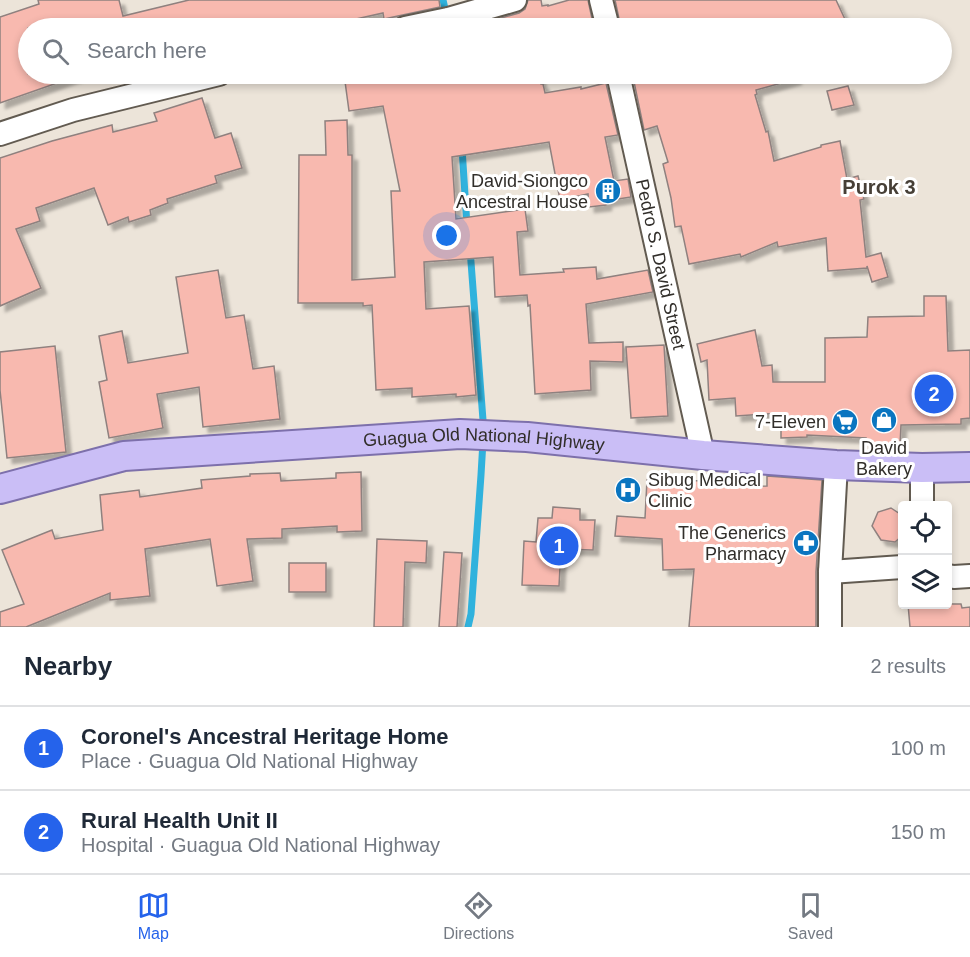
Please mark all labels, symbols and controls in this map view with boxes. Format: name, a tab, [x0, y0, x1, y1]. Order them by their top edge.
search box	[18, 18, 952, 84]
icon: search	[39, 35, 72, 68]
text: Search here	[87, 38, 207, 63]
place label: David-Siongco Ancestral House	[456, 171, 588, 212]
building icon: David-Siongco Ancestral House	[593, 176, 623, 206]
district label: Purok 3	[842, 176, 916, 198]
street label: Pedro S. David Street	[632, 177, 689, 352]
your location	[432, 221, 461, 250]
pin: 2	[914, 372, 954, 416]
shop icon: David Bakery	[869, 405, 899, 435]
supermarket icon: 7-Eleven	[830, 407, 860, 437]
place label: 7-Eleven	[755, 412, 826, 432]
street label: Guagua Old National Highway	[362, 424, 606, 455]
place label: David Bakery	[856, 438, 912, 479]
place label: Sibug Medical Clinic	[648, 470, 761, 511]
hospital icon: Sibug Medical Clinic	[613, 475, 643, 505]
map controls	[898, 501, 952, 609]
button: locate	[898, 501, 952, 555]
place label: The Generics Pharmacy	[678, 523, 786, 564]
pin: 1	[540, 524, 578, 568]
pharmacy icon: The Generics Pharmacy	[791, 528, 821, 558]
button: layers	[898, 555, 952, 609]
text: Nearby	[24, 651, 112, 681]
text: 2 results	[870, 655, 946, 677]
text: Coronel's Ancestral Heritage Home	[81, 724, 449, 749]
text: 1	[38, 737, 49, 759]
text: 100 m	[890, 737, 946, 759]
text: Place · Guagua Old National Highway	[81, 750, 418, 772]
text: Rural Health Unit II	[81, 808, 278, 833]
text: 2	[38, 821, 49, 843]
text: 150 m	[890, 821, 946, 843]
text: Hospital · Guagua Old National Highway	[81, 834, 440, 856]
tab: Map	[137, 889, 170, 943]
tab: Directions	[443, 889, 514, 943]
tab: Saved	[788, 889, 833, 943]

